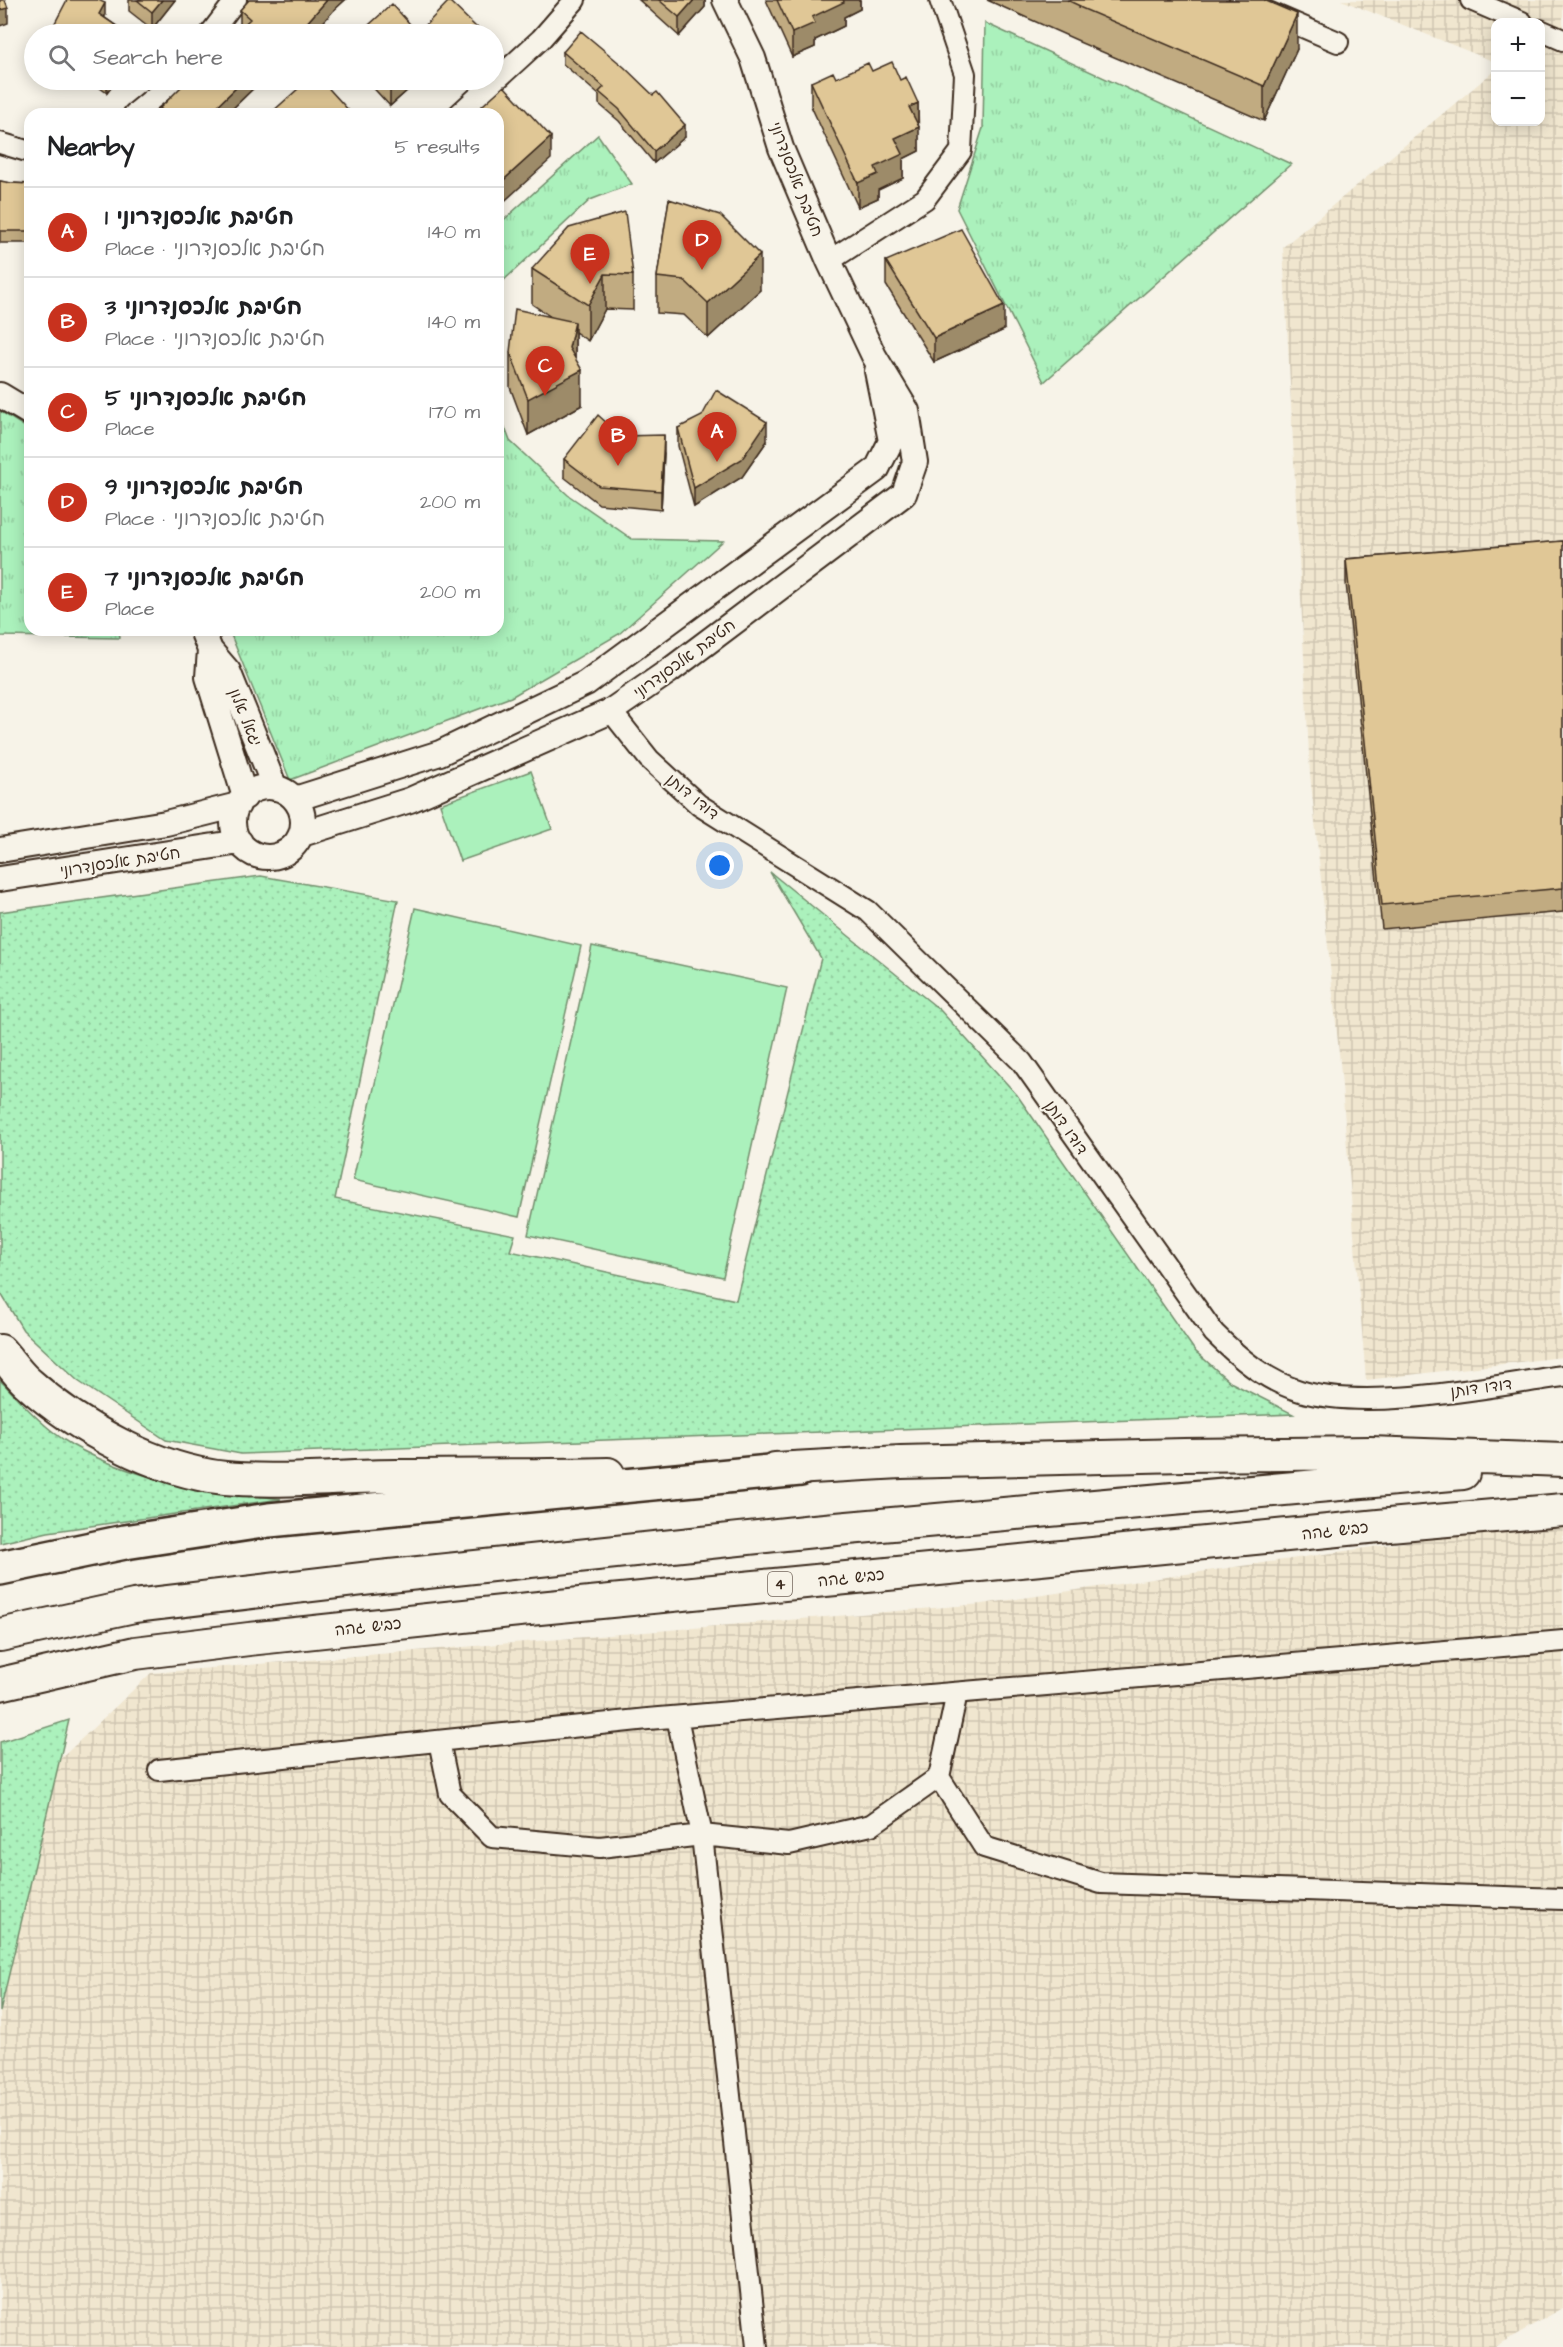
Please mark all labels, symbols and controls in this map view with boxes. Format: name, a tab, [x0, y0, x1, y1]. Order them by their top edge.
map controls	[1491, 18, 1545, 126]
button: +	[1491, 18, 1545, 72]
search box	[24, 24, 504, 90]
icon: search	[45, 41, 78, 74]
text: Search here	[93, 42, 223, 73]
button: −	[1491, 72, 1545, 126]
street label: חטיבת אלכסנדרוני	[764, 119, 828, 240]
text: Nearby	[48, 129, 135, 165]
text: 5 results	[395, 133, 480, 161]
text: חטיבת אלכסנדרוני 1	[105, 202, 294, 233]
text: A	[61, 218, 74, 246]
text: 140 m	[428, 218, 480, 246]
pin: D	[682, 220, 722, 270]
pin: E	[570, 234, 610, 284]
text: Place · חטיבת אלכסנדרוני	[105, 235, 325, 263]
text: חטיבת אלכסנדרוני 3	[105, 292, 302, 323]
text: B	[60, 308, 75, 336]
text: 140 m	[428, 308, 480, 336]
text: Place · חטיבת אלכסנדרוני	[105, 325, 325, 353]
pin: C	[526, 346, 564, 396]
text: חטיבת אלכסנדרוני 5	[105, 383, 307, 414]
text: C	[60, 398, 75, 426]
text: 170 m	[429, 398, 480, 426]
pin: A	[698, 412, 736, 462]
text: Place	[105, 415, 155, 443]
pin: B	[598, 416, 638, 466]
text: חטיבת אלכסנדרוני 9	[105, 472, 304, 503]
text: D	[61, 488, 74, 516]
text: 200 m	[420, 488, 480, 516]
text: Place · חטיבת אלכסנדרוני	[105, 505, 325, 533]
text: חטיבת אלכסנדרוני 7	[105, 563, 305, 594]
text: E	[62, 578, 73, 606]
text: 200 m	[420, 578, 480, 606]
text: Place	[105, 595, 155, 623]
street label: חטיבת אלכסנדרוני	[629, 614, 740, 703]
street label: יגאל אלון	[223, 685, 267, 750]
street label: דודו דותן	[661, 769, 723, 825]
street label: חטיבת אלכסנדרוני	[58, 842, 182, 882]
your location	[705, 851, 734, 880]
street label: דודו דותן	[1039, 1096, 1093, 1159]
street label: דודו דותן	[1449, 1373, 1513, 1403]
street label: כביש גהה	[1301, 1517, 1370, 1545]
street label: כביש גהה	[817, 1564, 886, 1592]
road number: 4	[768, 1572, 792, 1596]
street label: כביש גהה	[334, 1613, 403, 1641]

